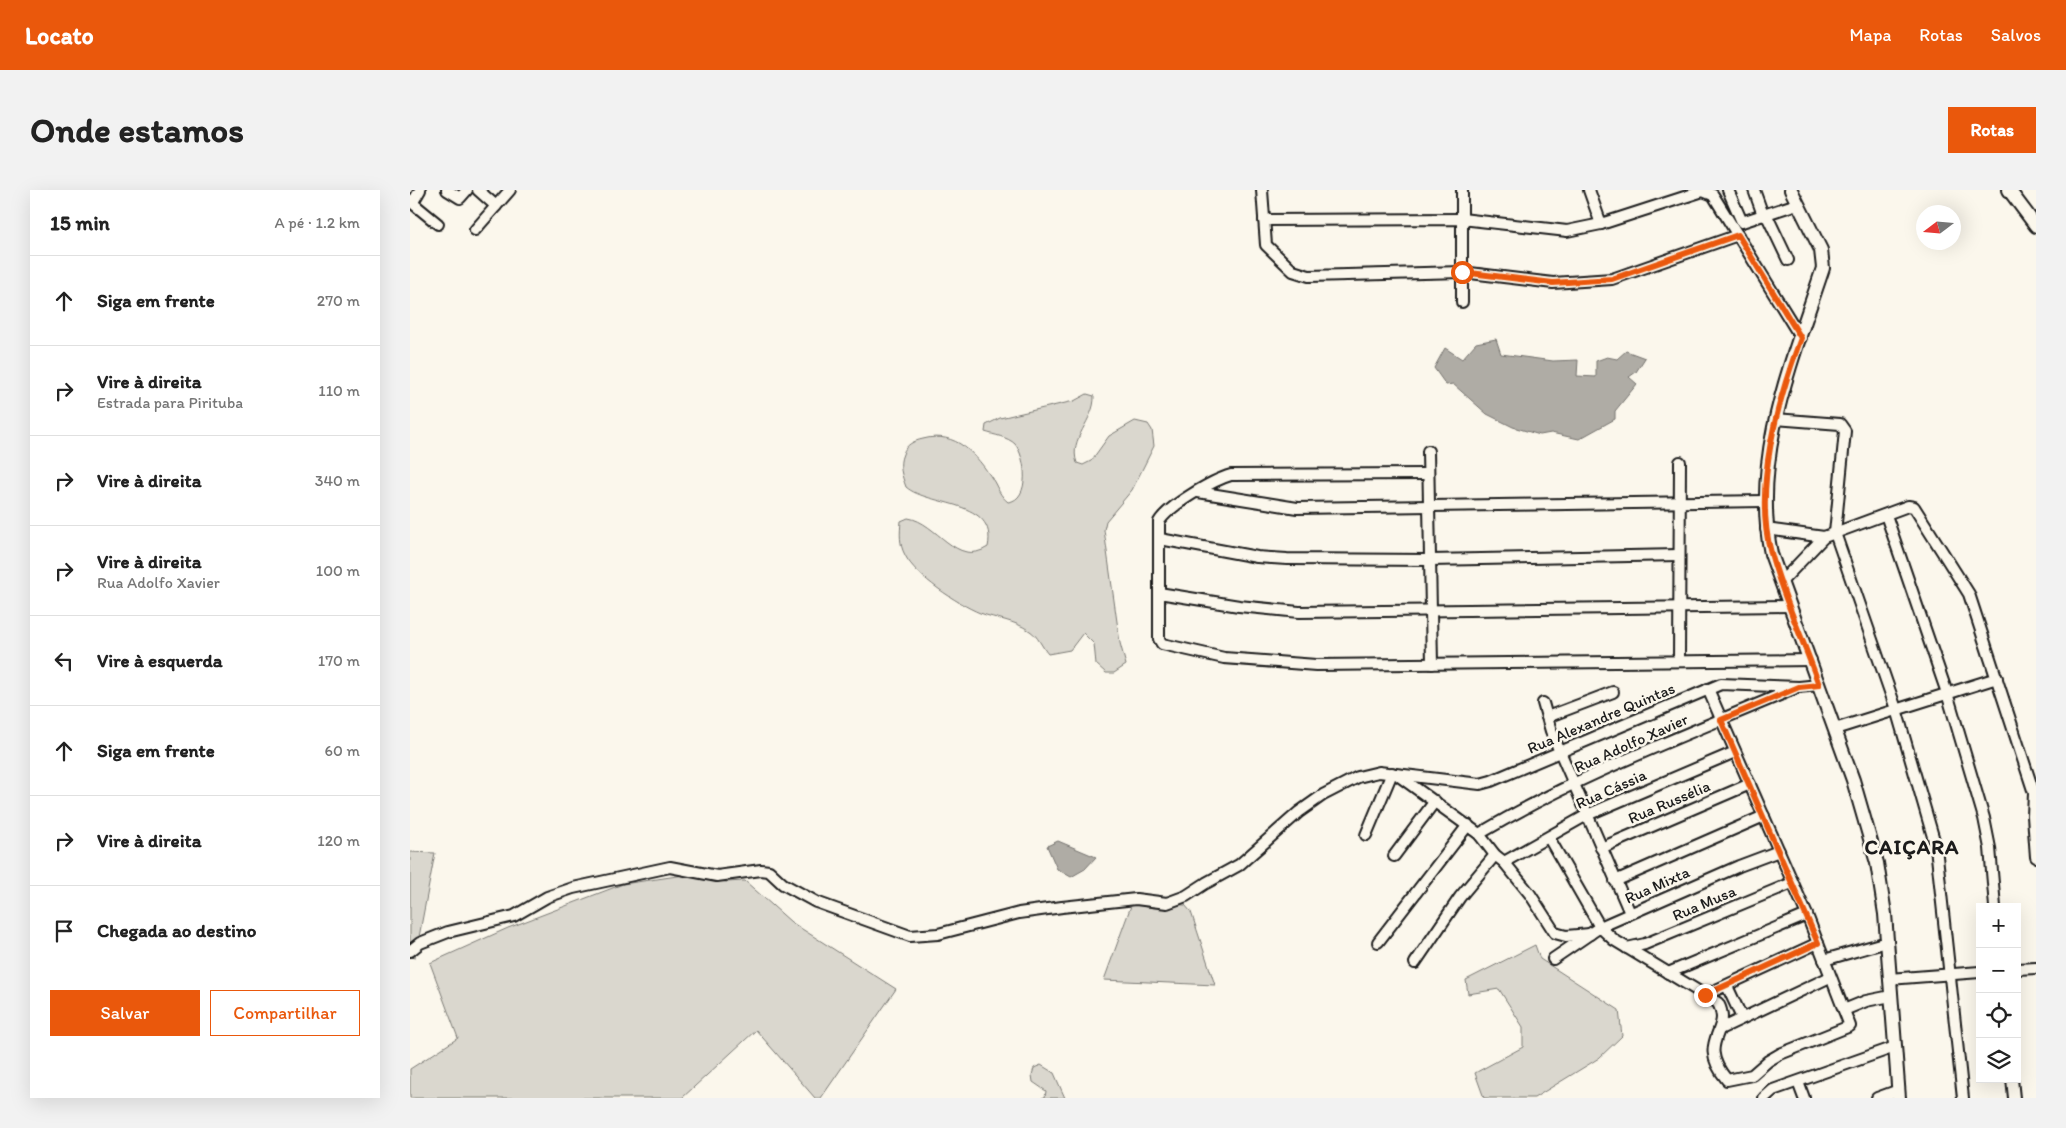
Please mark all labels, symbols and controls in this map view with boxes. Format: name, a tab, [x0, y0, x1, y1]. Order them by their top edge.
text: Locato	[25, 21, 94, 50]
text: Mapa	[1849, 24, 1891, 46]
text: Rotas	[1919, 24, 1963, 46]
text: Salvos	[1991, 24, 2041, 46]
button: Rotas	[1948, 107, 2036, 153]
text: Onde estamos	[30, 109, 244, 151]
north arrow	[1916, 205, 1961, 250]
text: 15 min	[50, 210, 110, 235]
text: A pé · 1.2 km	[274, 213, 360, 232]
route start	[1451, 261, 1474, 284]
icon: ahead	[50, 287, 78, 315]
text: Siga em frente	[97, 289, 215, 312]
text: 270 m	[317, 291, 360, 310]
text: Vire à direita	[97, 370, 202, 393]
icon: right	[50, 377, 78, 405]
text: 110 m	[318, 381, 360, 400]
text: Estrada para Pirituba	[97, 393, 243, 412]
icon: right	[50, 467, 78, 495]
text: Vire à direita	[97, 469, 202, 492]
text: 340 m	[315, 471, 360, 490]
text: Vire à direita	[97, 550, 202, 573]
icon: right	[50, 557, 78, 585]
text: 100 m	[316, 561, 360, 580]
text: Rua Adolfo Xavier	[97, 573, 220, 592]
icon: left	[50, 647, 78, 675]
text: Vire à esquerda	[97, 649, 223, 672]
text: 170 m	[318, 651, 360, 670]
street label: Rua Alexandre Quintas	[1524, 678, 1678, 758]
street label: Rua Adolfo Xavier	[1571, 709, 1691, 777]
icon: ahead	[50, 737, 78, 765]
text: Siga em frente	[97, 739, 215, 762]
text: 60 m	[325, 741, 360, 760]
street label: Rua Cássia	[1573, 765, 1650, 813]
street label: Rua Russélia	[1625, 776, 1713, 828]
icon: right	[50, 827, 78, 855]
text: Vire à direita	[97, 829, 202, 852]
text: 120 m	[317, 831, 360, 850]
district label: CAIÇARA	[1865, 834, 1959, 860]
street label: Rua Mixta	[1622, 862, 1693, 908]
street label: Rua Musa	[1669, 881, 1739, 925]
map controls	[1976, 903, 2021, 1083]
button: +	[1976, 903, 2021, 948]
icon: arrive	[50, 917, 78, 945]
text: Chegada ao destino	[97, 919, 256, 942]
button: −	[1976, 948, 2021, 993]
route end	[1694, 984, 1717, 1007]
button: Salvar	[50, 990, 200, 1036]
button: Compartilhar	[210, 990, 360, 1036]
button: locate	[1976, 993, 2021, 1038]
button: layers	[1976, 1038, 2021, 1083]

